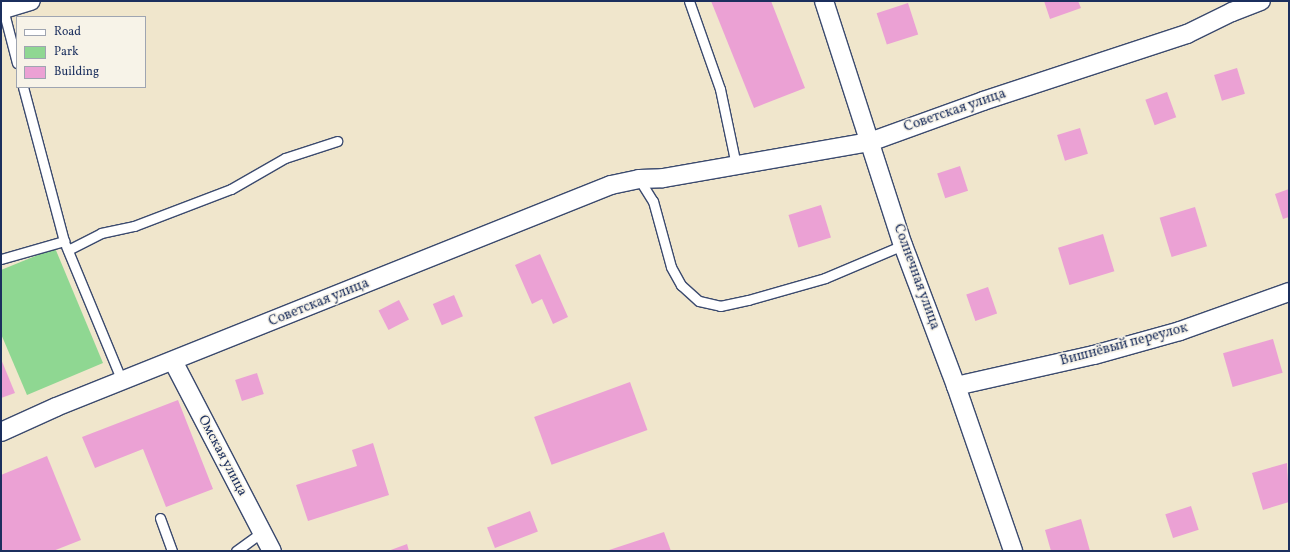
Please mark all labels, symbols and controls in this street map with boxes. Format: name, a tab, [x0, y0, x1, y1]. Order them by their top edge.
legend	[16, 16, 146, 88]
text: Road	[54, 24, 81, 40]
text: Park	[54, 44, 79, 60]
text: Building	[54, 64, 99, 80]
street label: Советская улица	[902, 86, 1008, 136]
street label: Солнечная улица	[889, 222, 943, 332]
street label: Советская улица	[266, 275, 372, 331]
street label: Вишнёвый переулок	[1058, 320, 1190, 370]
street label: Омская улица	[194, 413, 250, 499]

